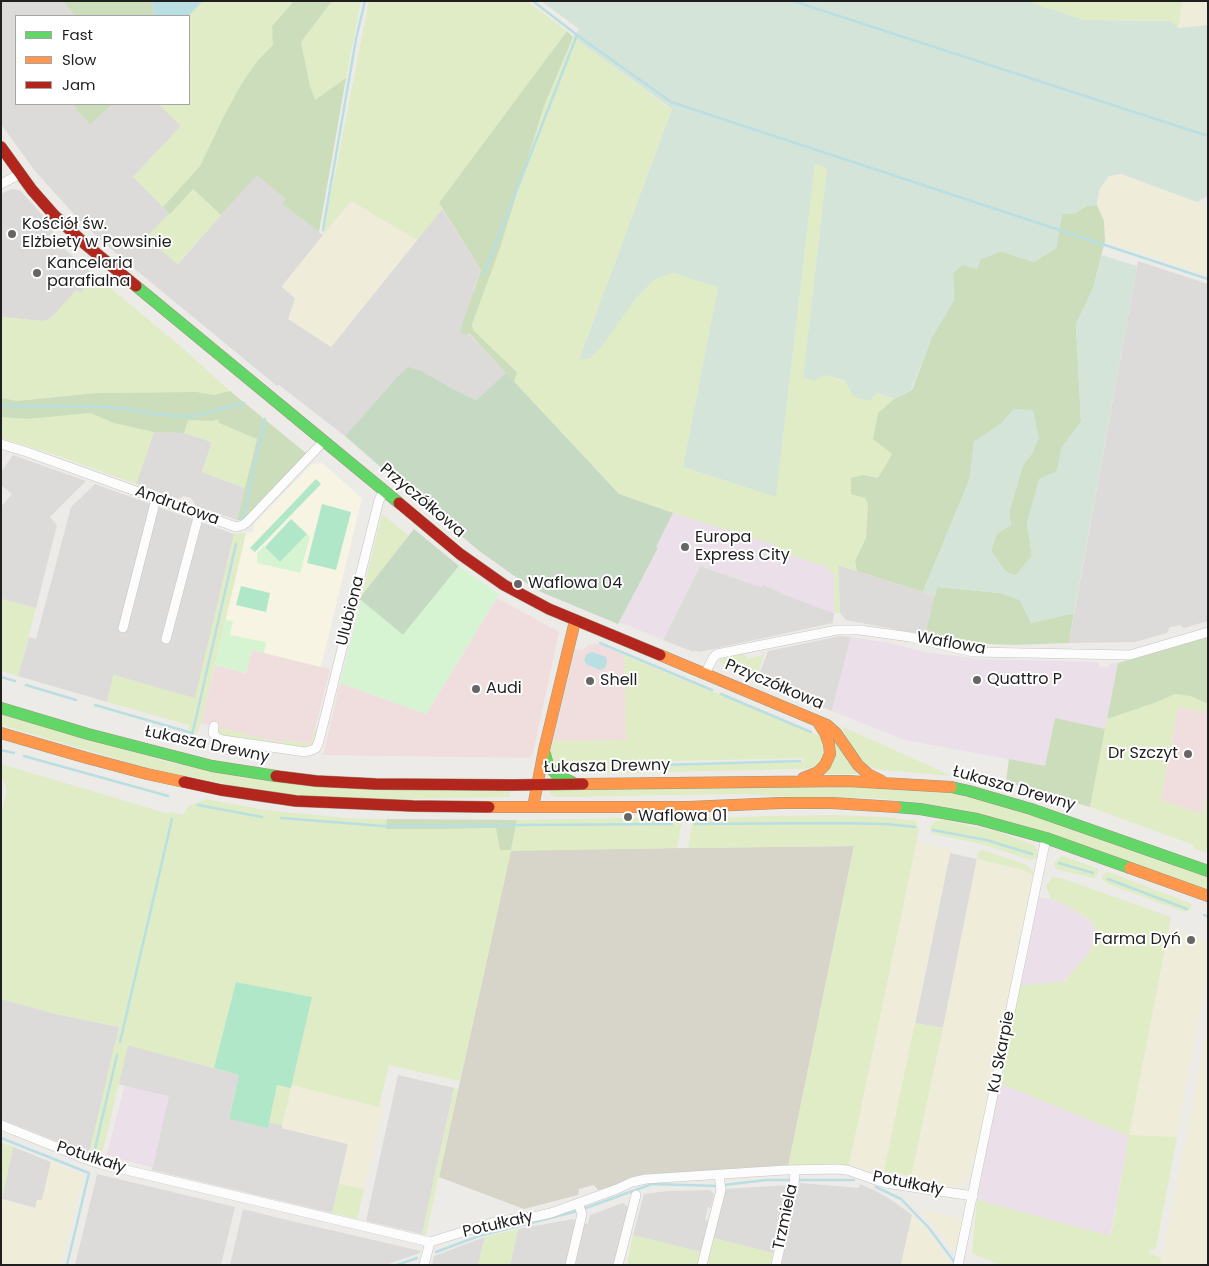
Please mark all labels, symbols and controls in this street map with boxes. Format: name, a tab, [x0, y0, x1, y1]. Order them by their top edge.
legend	[15, 15, 190, 105]
text: Fast	[62, 24, 93, 45]
text: Slow	[62, 49, 96, 70]
text: Jam	[62, 74, 96, 95]
place label: Kościół św. Elżbiety w Powsinie	[22, 215, 172, 253]
marker: Kościół św. Elżbiety w Powsinie	[6, 228, 18, 240]
place label: Kancelaria parafialna	[47, 254, 133, 292]
marker: Kancelaria parafialna	[31, 267, 43, 279]
street label: Przyczółkowa	[376, 460, 468, 542]
street label: Andrutowa	[132, 482, 222, 530]
place label: Europa Express City	[695, 528, 790, 566]
marker: Europa Express City	[679, 541, 691, 553]
street label: Ulubiona	[333, 574, 369, 648]
place label: Waflowa 04	[528, 574, 622, 594]
marker: Waflowa 04	[512, 578, 524, 590]
street label: Waflowa	[915, 628, 987, 660]
street label: Przyczółkowa	[722, 656, 826, 714]
place label: Quattro P	[987, 670, 1062, 690]
place label: Shell	[600, 671, 637, 691]
marker: Quattro P	[971, 674, 983, 686]
marker: Shell	[584, 675, 596, 687]
place label: Audi	[486, 679, 522, 699]
marker: Audi	[470, 683, 482, 695]
street label: Łukasza Drewny	[143, 722, 271, 768]
place label: Dr Szczyt	[1108, 744, 1178, 764]
marker: Dr Szczyt	[1182, 748, 1194, 760]
street label: Łukasza Drewny	[544, 756, 670, 778]
street label: Łukasza Drewny	[951, 762, 1077, 816]
place label: Waflowa 01	[638, 807, 727, 827]
marker: Waflowa 01	[622, 811, 634, 823]
place label: Farma Dyń	[1094, 930, 1181, 950]
marker: Farma Dyń	[1185, 934, 1197, 946]
street label: Ku Skarpie	[985, 1009, 1019, 1095]
street label: Potułkały	[54, 1138, 128, 1178]
street label: Potułkały	[871, 1168, 945, 1200]
street label: Trzmiela	[770, 1182, 802, 1252]
street label: Potułkały	[461, 1208, 535, 1242]

